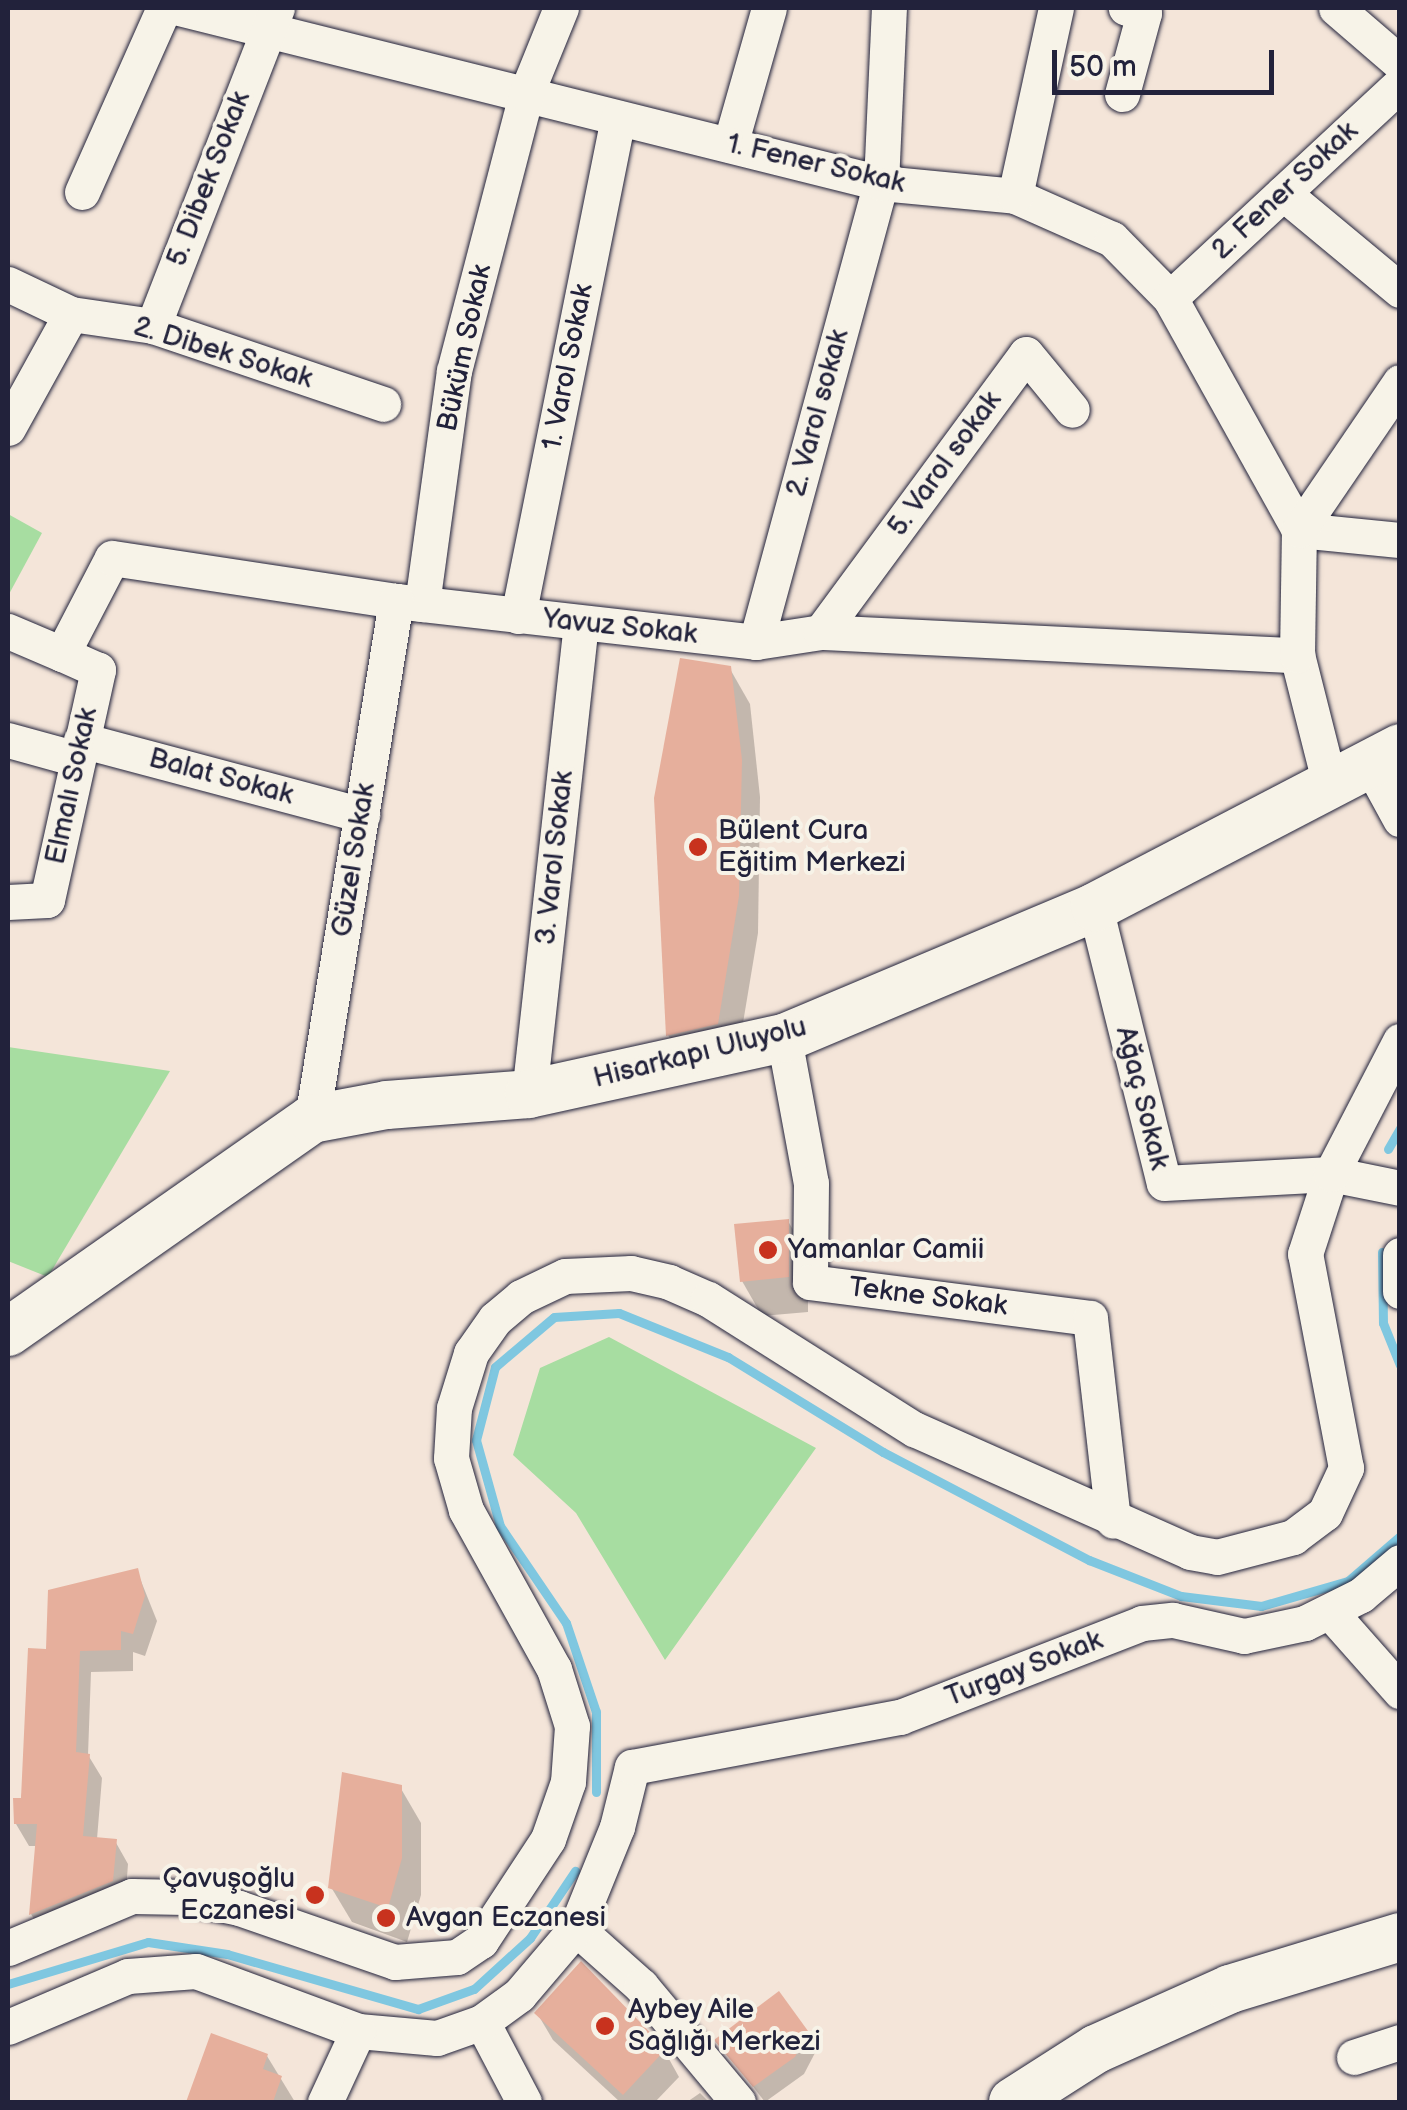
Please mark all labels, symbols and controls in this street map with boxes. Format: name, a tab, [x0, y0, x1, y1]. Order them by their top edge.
scale bar	[1057, 30, 1280, 92]
text: 50 m	[1069, 49, 1137, 85]
street label: 5. Dibek Sokak	[160, 86, 258, 272]
street label: 2. Fener Sokak	[1205, 115, 1365, 267]
street label: 1. Fener Sokak	[724, 127, 908, 201]
street label: Büküm Sokak	[431, 261, 499, 435]
street label: 1. Varol Sokak	[535, 280, 601, 454]
street label: 2. Dibek Sokak	[129, 310, 317, 396]
street label: 2. Varol sokak	[779, 325, 857, 501]
street label: 5. Varol sokak	[881, 385, 1009, 543]
street label: Yavuz Sokak	[541, 602, 699, 652]
street label: Elmalı Sokak	[39, 704, 105, 868]
street label: Balat Sokak	[145, 742, 297, 812]
street label: 3. Varol Sokak	[529, 769, 581, 947]
street label: Güzel Sokak	[325, 780, 383, 940]
place label: Bülent Cura Eğitim Merkezi	[718, 814, 906, 880]
marker: Bülent Cura Eğitim Merkezi	[687, 836, 709, 858]
street label: Hisarkapı Uluyolu	[590, 1010, 810, 1096]
street label: Ağaç Sokak	[1108, 1023, 1176, 1173]
place label: Yamanlar Camii	[788, 1233, 984, 1267]
marker: Yamanlar Camii	[757, 1239, 779, 1261]
street label: Tekne Sokak	[847, 1271, 1009, 1323]
street label: Turgay Sokak	[940, 1623, 1108, 1715]
place label: Çavuşoğlu Eczanesi	[162, 1862, 295, 1928]
marker: Çavuşoğlu Eczanesi	[304, 1884, 326, 1906]
place label: Avgan Eczanesi	[406, 1901, 606, 1935]
marker: Avgan Eczanesi	[375, 1907, 397, 1929]
place label: Aybey Aile Sağlığı Merkezi	[628, 1993, 821, 2059]
marker: Aybey Aile Sağlığı Merkezi	[592, 2013, 618, 2039]

